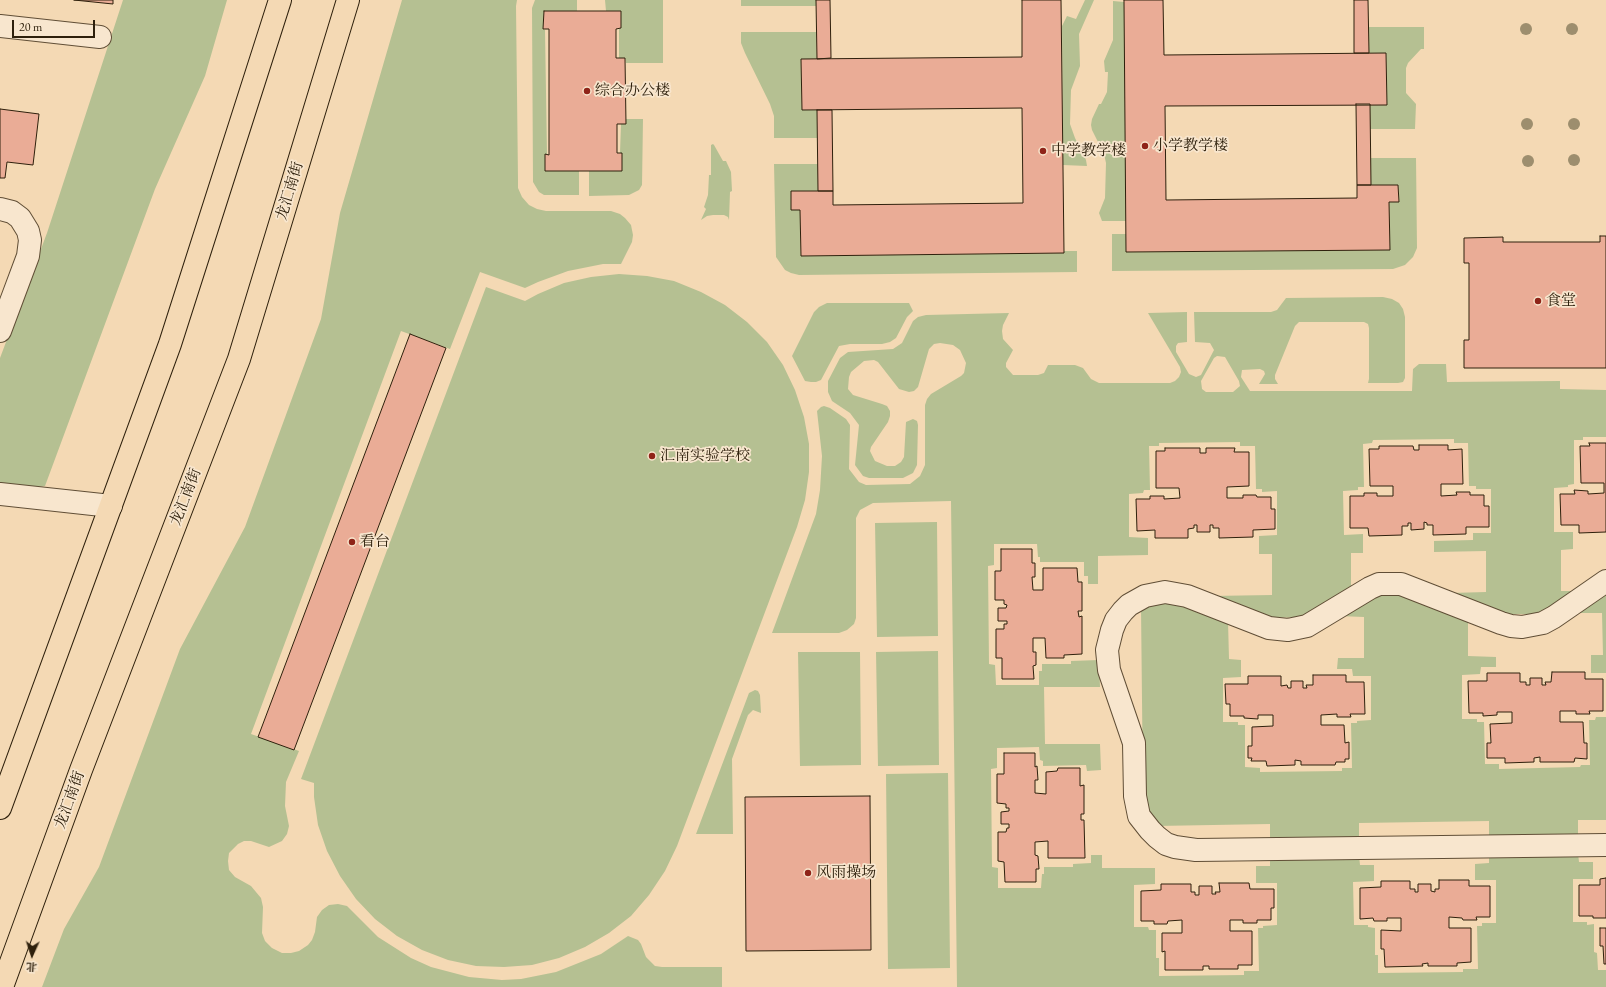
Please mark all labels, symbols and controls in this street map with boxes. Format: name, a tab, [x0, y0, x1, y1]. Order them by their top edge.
scale bar	[14, 12, 97, 38]
text: 20 m	[19, 19, 42, 35]
place label: 综合办公楼	[595, 82, 670, 100]
marker: 综合办公楼	[582, 86, 592, 96]
place label: 小学教学楼	[1153, 137, 1228, 155]
marker: 小学教学楼	[1140, 141, 1150, 151]
place label: 中学教学楼	[1051, 142, 1126, 160]
marker: 中学教学楼	[1038, 146, 1048, 156]
street label: 龙汇南街	[273, 160, 307, 222]
place label: 食堂	[1546, 292, 1576, 310]
marker: 食堂	[1533, 296, 1543, 306]
place label: 汇南实验学校	[660, 447, 750, 465]
marker: 汇南实验学校	[647, 451, 657, 461]
street label: 龙汇南街	[167, 466, 205, 528]
place label: 看台	[360, 533, 390, 551]
marker: 看台	[347, 537, 357, 547]
street label: 龙汇南街	[51, 769, 89, 831]
place label: 风雨操场	[816, 864, 876, 882]
marker: 风雨操场	[803, 868, 813, 878]
north arrow	[12, 935, 52, 975]
text: 北	[26, 960, 37, 974]

